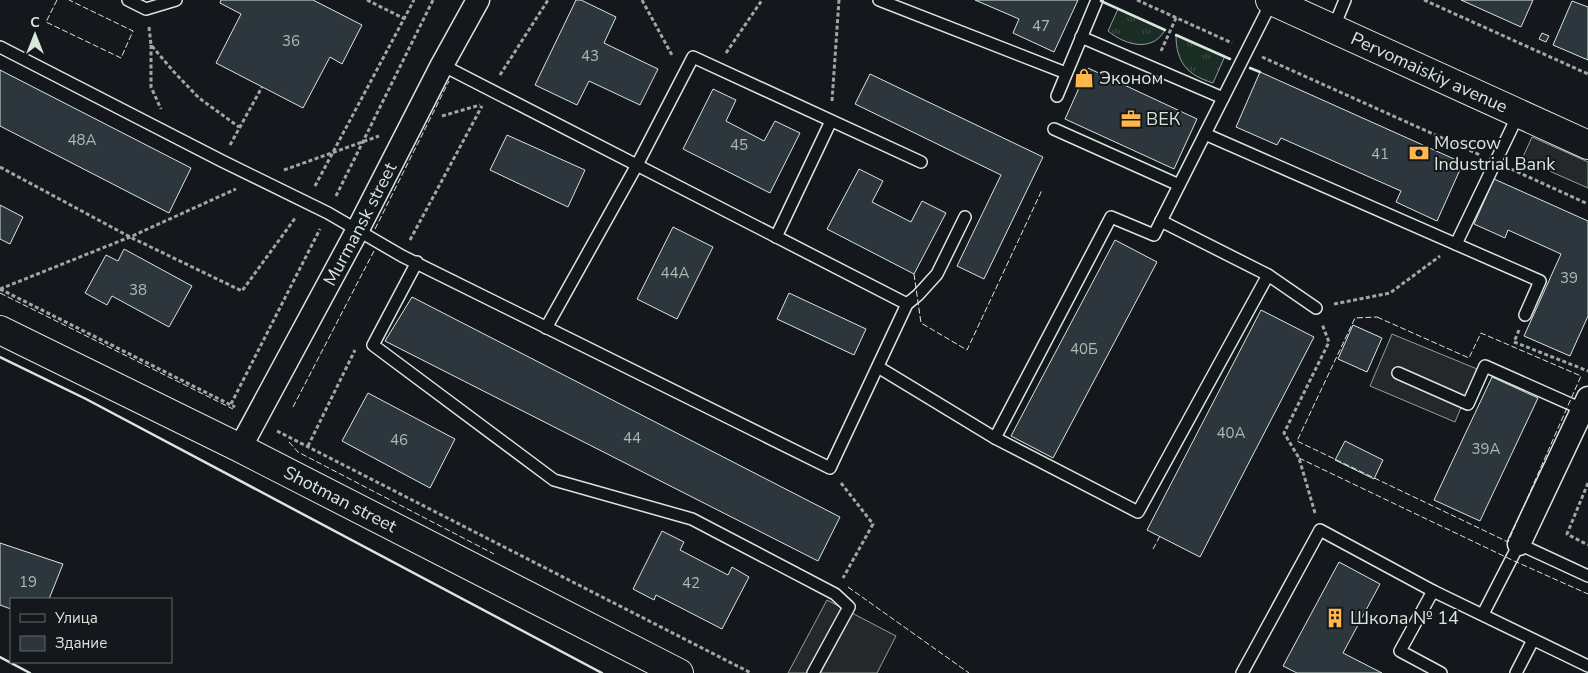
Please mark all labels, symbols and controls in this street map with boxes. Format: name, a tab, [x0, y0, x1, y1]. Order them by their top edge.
north arrow	[10, 10, 60, 60]
text: С	[30, 13, 40, 32]
house number: 47	[1032, 16, 1050, 36]
street label: Pervomaiskiy avenue	[1347, 26, 1511, 119]
house number: 36	[282, 31, 300, 51]
house number: 43	[581, 46, 599, 66]
place label: Эконом	[1099, 66, 1163, 90]
shop icon: Эконом	[1073, 67, 1095, 89]
place label: ВЕК	[1146, 107, 1181, 131]
office icon: ВЕК	[1120, 108, 1142, 130]
house number: 48А	[68, 130, 97, 150]
place label: Moscow Industrial Bank	[1434, 131, 1556, 176]
house number: 45	[730, 135, 748, 155]
bank icon: Moscow Industrial Bank	[1408, 142, 1430, 164]
house number: 41	[1371, 144, 1389, 164]
street label: Murmansk street	[318, 158, 402, 290]
house number: 44А	[661, 263, 690, 283]
house number: 39	[1560, 268, 1578, 288]
house number: 38	[129, 280, 147, 300]
house number: 40Б	[1070, 339, 1098, 359]
house number: 40А	[1217, 423, 1246, 443]
house number: 44	[623, 428, 641, 448]
house number: 46	[390, 430, 408, 450]
house number: 39А	[1472, 439, 1501, 459]
street label: Shotman street	[279, 460, 401, 539]
house number: 19	[19, 572, 37, 592]
house number: 42	[682, 573, 700, 593]
legend	[10, 598, 172, 663]
place label: Школа № 14	[1350, 606, 1459, 630]
building icon: Школа № 14	[1324, 607, 1346, 629]
text: Улица	[54, 608, 98, 628]
text: Здание	[55, 633, 107, 653]

